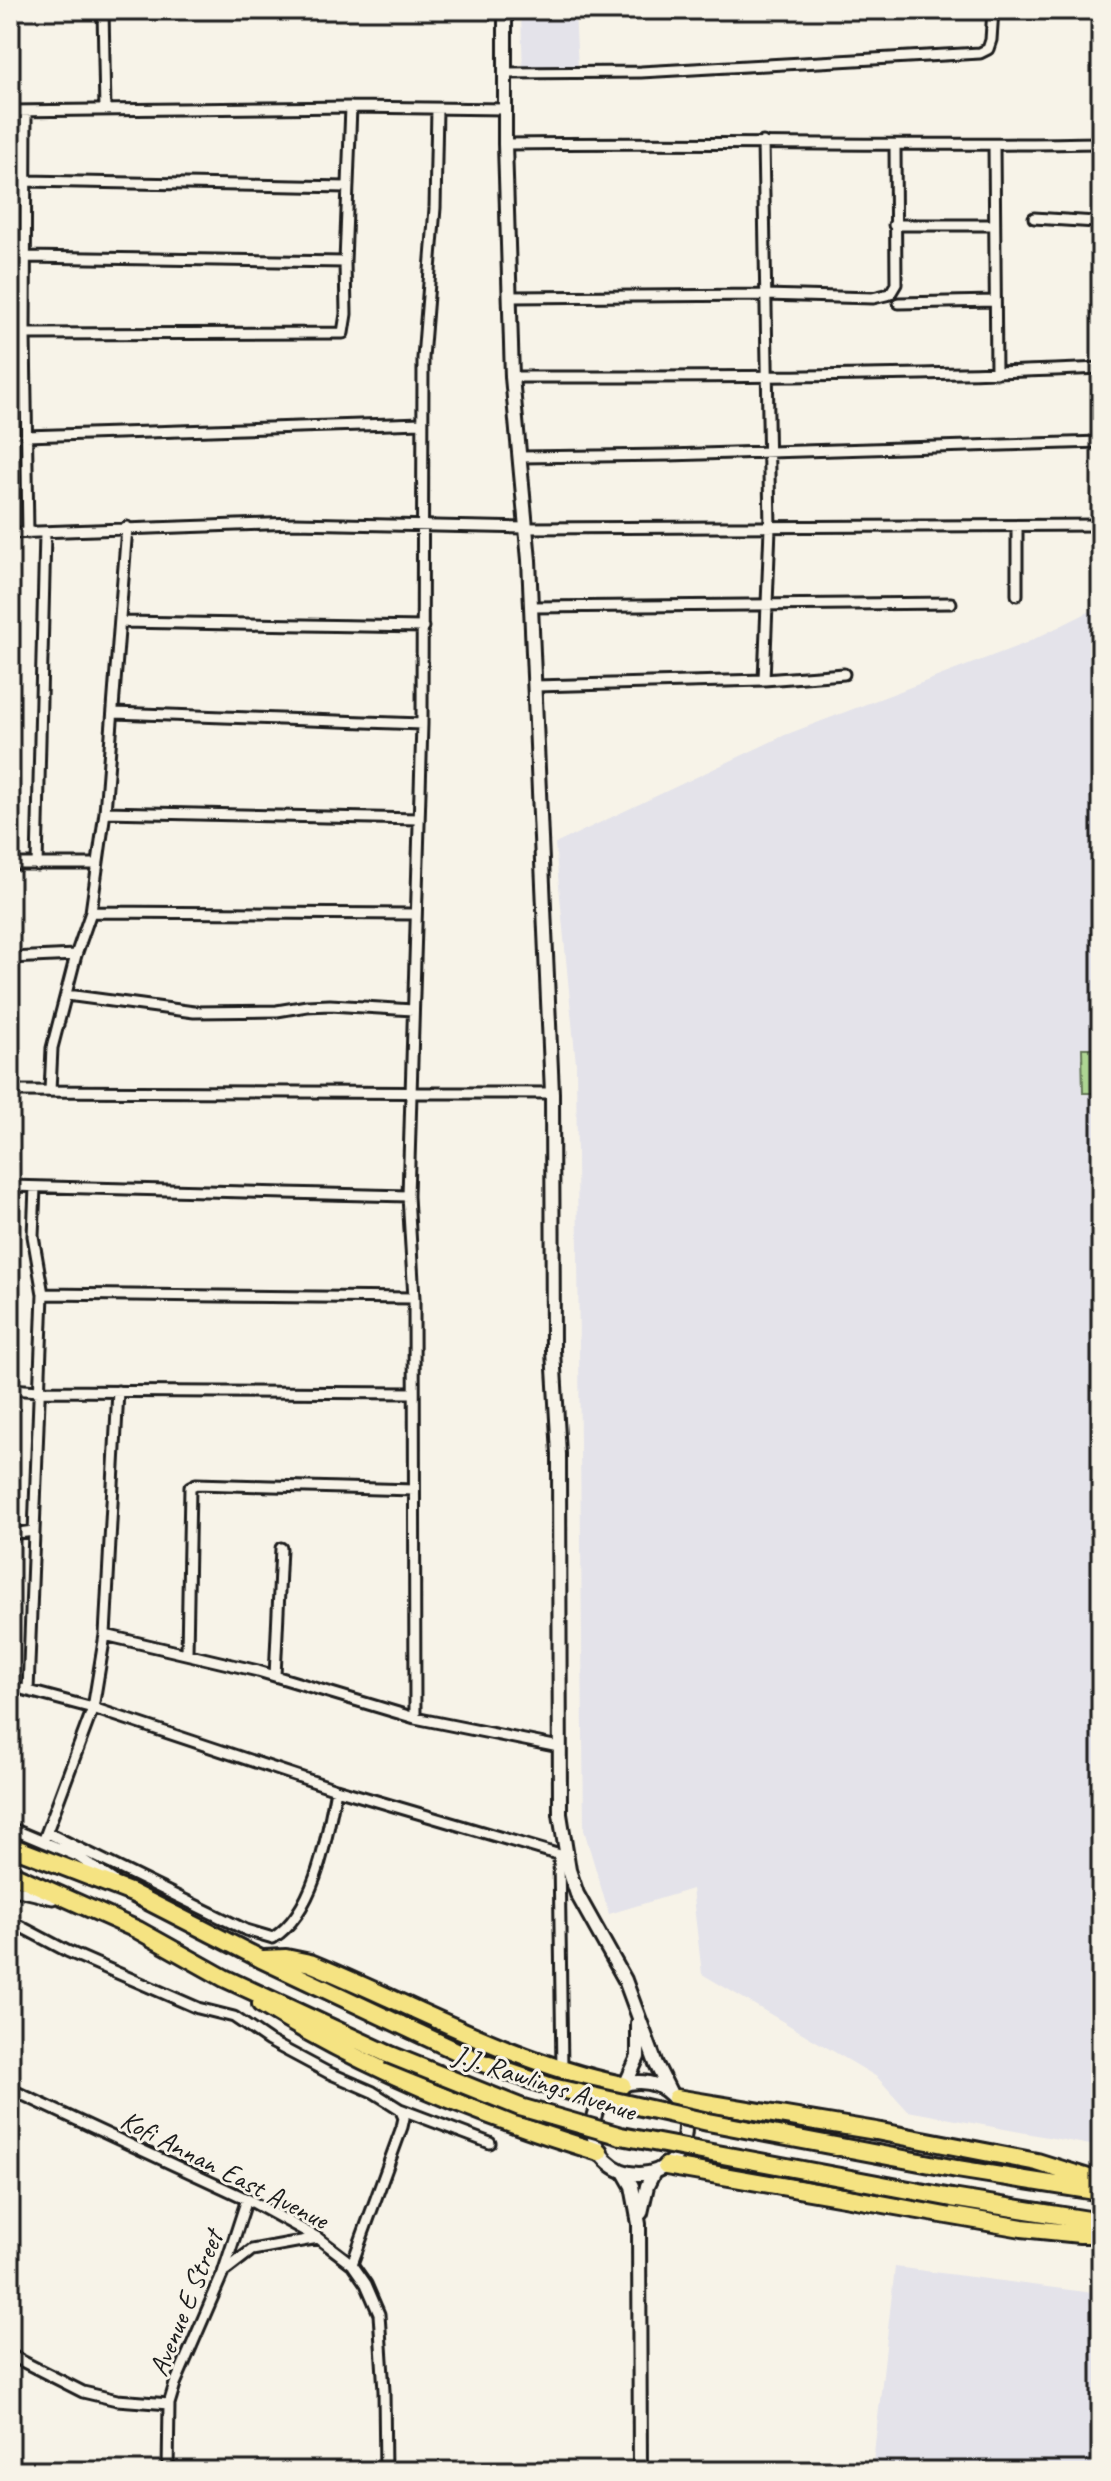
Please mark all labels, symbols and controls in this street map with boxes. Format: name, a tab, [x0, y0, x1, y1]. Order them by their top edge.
street label: J.J. Rawlings Avenue	[447, 2036, 642, 2129]
street label: Kofi Annan East Avenue	[115, 2102, 336, 2238]
street label: Avenue E Street	[140, 2222, 232, 2381]

